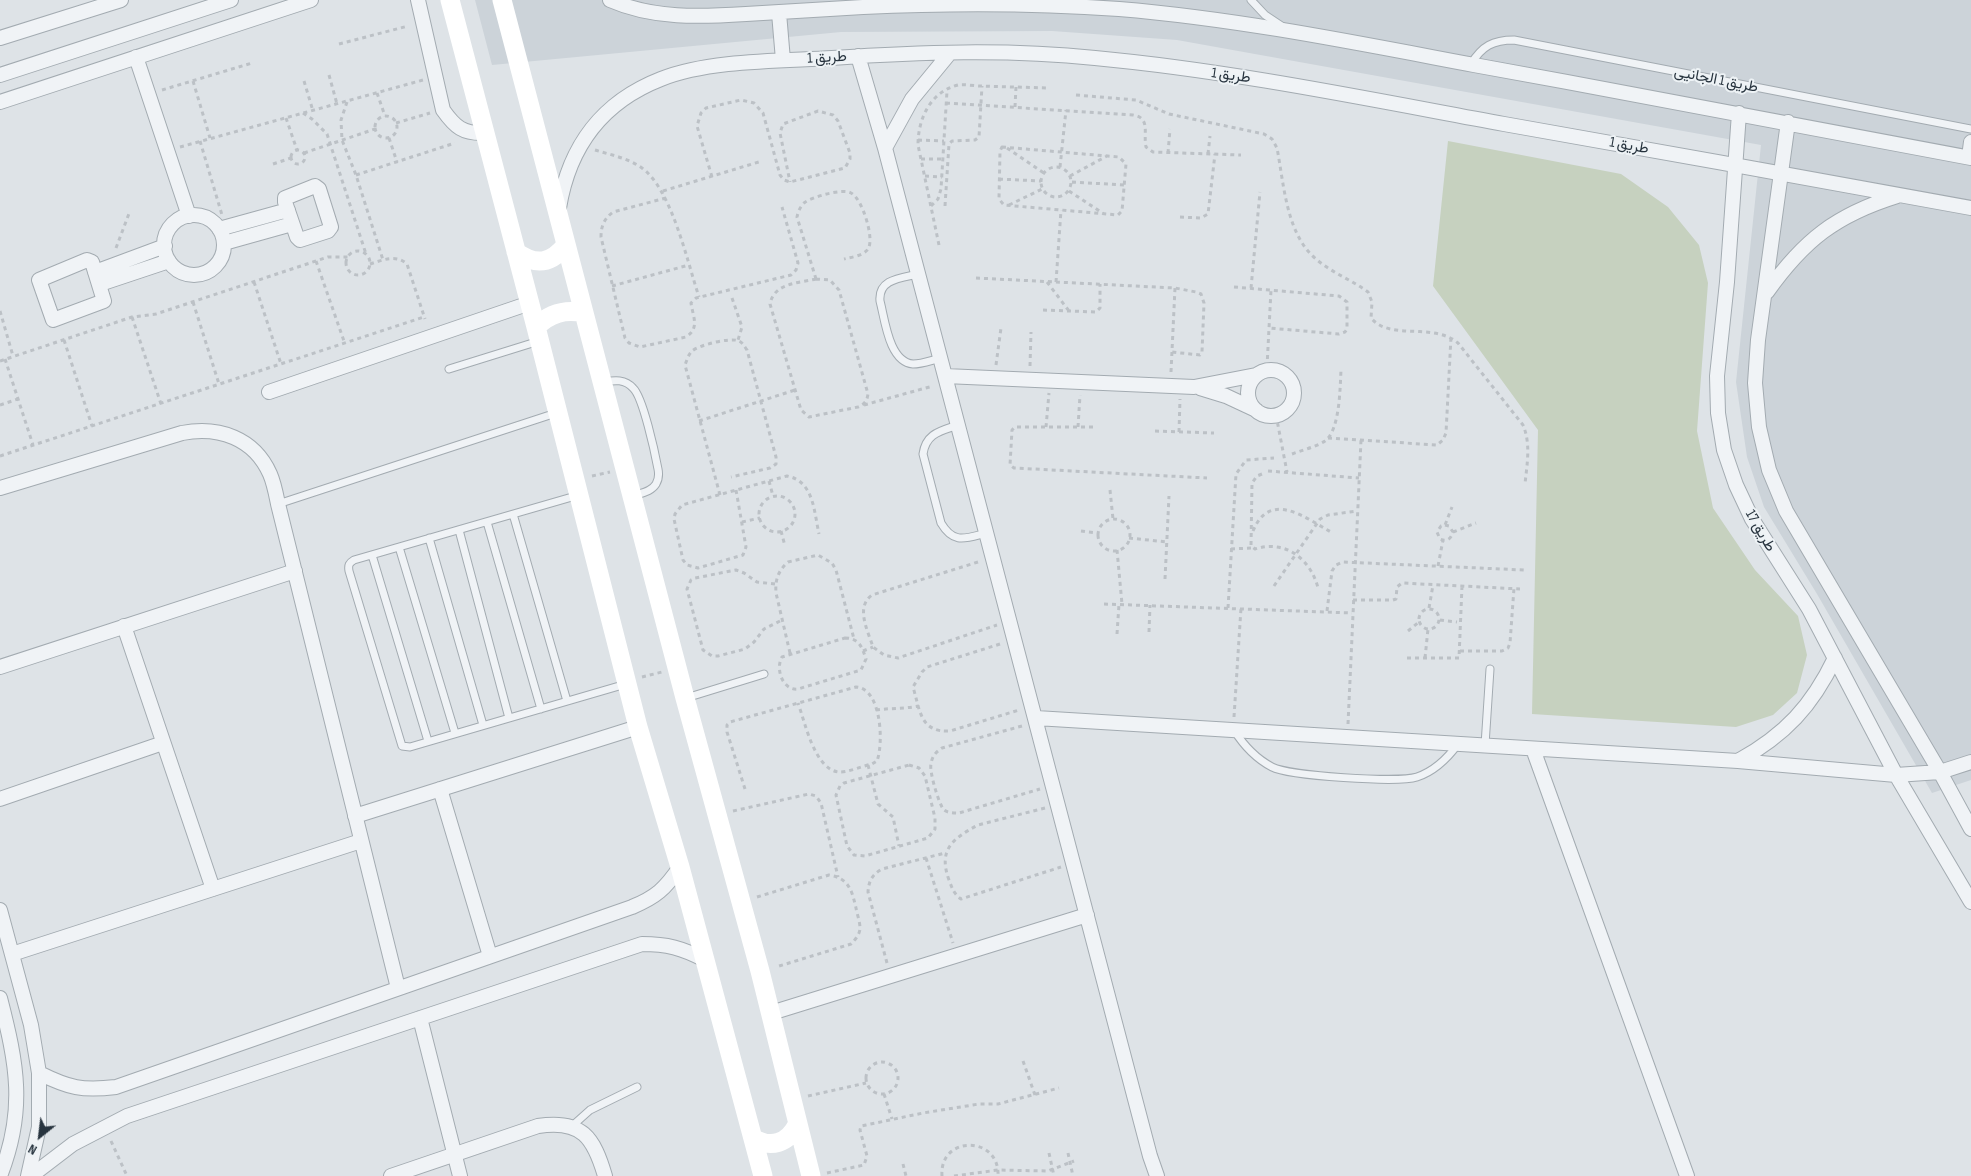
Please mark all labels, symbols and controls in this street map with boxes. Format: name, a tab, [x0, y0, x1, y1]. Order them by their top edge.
street label: طريق 1	[807, 48, 847, 68]
street label: طريق 1 الجانيى	[1672, 63, 1760, 97]
street label: طريق 1	[1210, 64, 1252, 88]
street label: طريق 1	[1608, 134, 1650, 158]
street label: طريق 17	[1741, 507, 1779, 555]
north arrow	[15, 1111, 65, 1161]
text: N	[25, 1140, 40, 1159]

